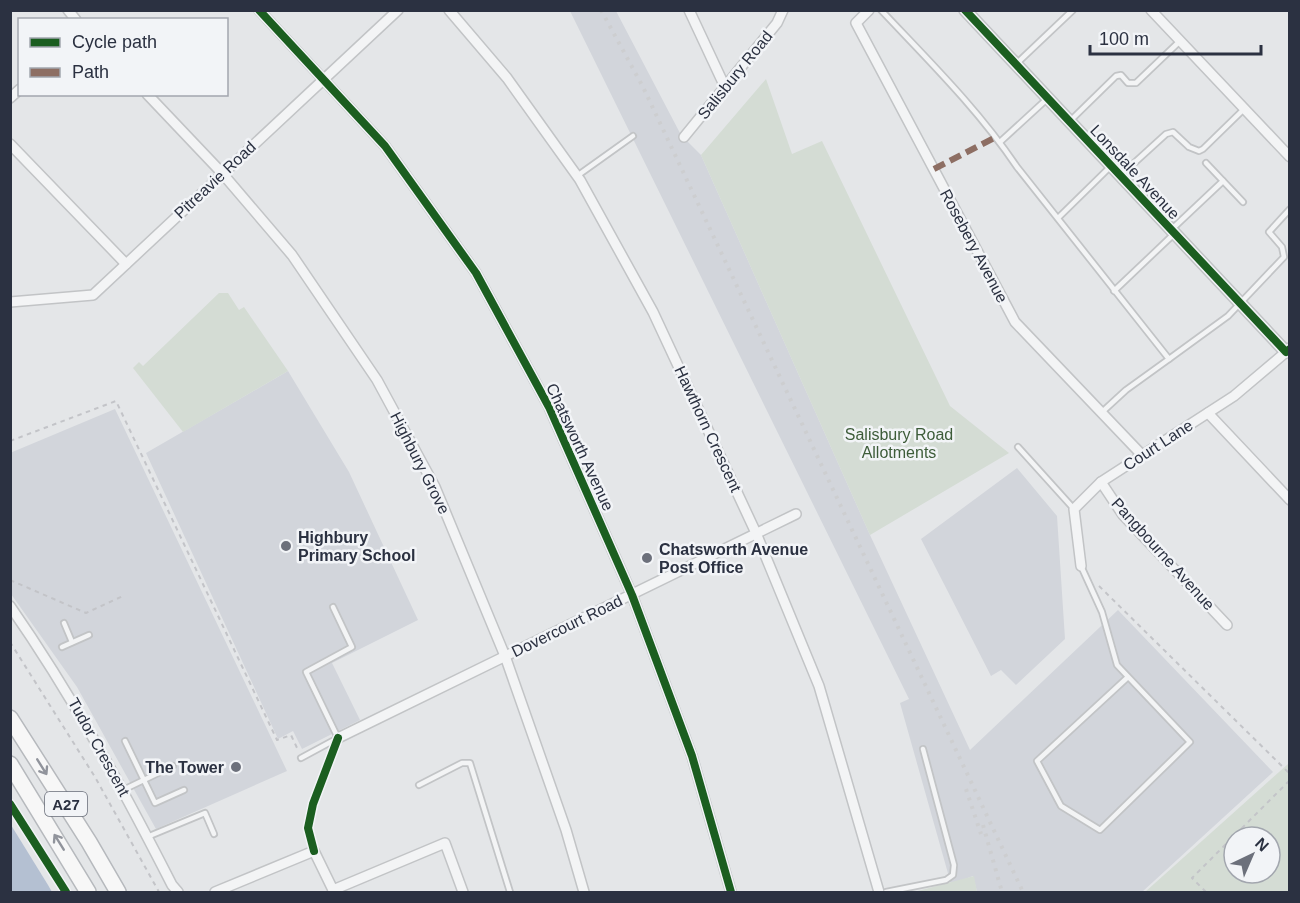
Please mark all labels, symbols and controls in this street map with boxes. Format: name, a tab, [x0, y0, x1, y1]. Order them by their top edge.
legend	[18, 18, 228, 96]
scale bar	[1090, 18, 1261, 56]
street label: Salisbury Road	[694, 27, 776, 123]
text: 100 m	[1099, 29, 1149, 49]
text: Cycle path	[72, 32, 157, 52]
text: Path	[72, 62, 109, 82]
street label: Lonsdale Avenue	[1087, 121, 1183, 223]
street label: Pitreavie Road	[171, 138, 259, 222]
street label: Rosebery Avenue	[937, 186, 1011, 306]
street label: Hawthorn Crescent	[671, 363, 745, 495]
street label: Chatsworth Avenue	[543, 381, 617, 513]
street label: Highbury Grove	[387, 409, 453, 517]
street label: Court Lane	[1120, 416, 1196, 474]
park label: Salisbury Road Allotments	[845, 426, 953, 461]
street label: Pangbourne Avenue	[1108, 495, 1218, 614]
place label: Highbury Primary School	[298, 529, 415, 564]
marker: Highbury Primary School	[279, 539, 293, 553]
place label: Chatsworth Avenue Post Office	[659, 541, 808, 576]
marker: Chatsworth Avenue Post Office	[640, 551, 654, 565]
street label: Dovercourt Road	[509, 592, 625, 660]
street label: Tudor Crescent	[65, 695, 133, 800]
one-way arrow	[37, 758, 49, 775]
place label: The Tower	[145, 759, 224, 776]
marker: The Tower	[229, 760, 243, 774]
road number: A27	[45, 792, 87, 816]
north arrow	[1222, 825, 1282, 885]
one-way arrow	[53, 834, 65, 851]
text: N	[1252, 834, 1272, 855]

